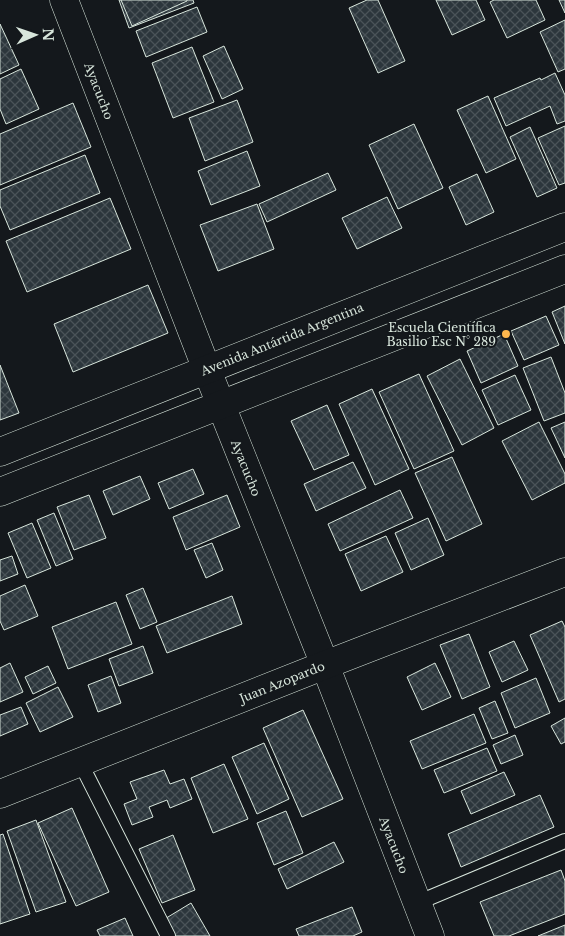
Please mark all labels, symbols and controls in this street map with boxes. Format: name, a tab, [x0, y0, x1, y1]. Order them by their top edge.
north arrow	[10, 10, 60, 60]
text: N	[39, 28, 57, 41]
street label: Ayacucho	[81, 59, 117, 122]
street label: Avenida Antártida Argentina	[198, 299, 366, 379]
place label: Escuela Científica Basilio Esc N° 289	[386, 320, 496, 349]
marker: Escuela Científica Basilio Esc N° 289	[500, 328, 512, 340]
street label: Ayacucho	[227, 437, 264, 499]
street label: Juan Azopardo	[235, 658, 327, 707]
street label: Ayacucho	[376, 813, 412, 876]

